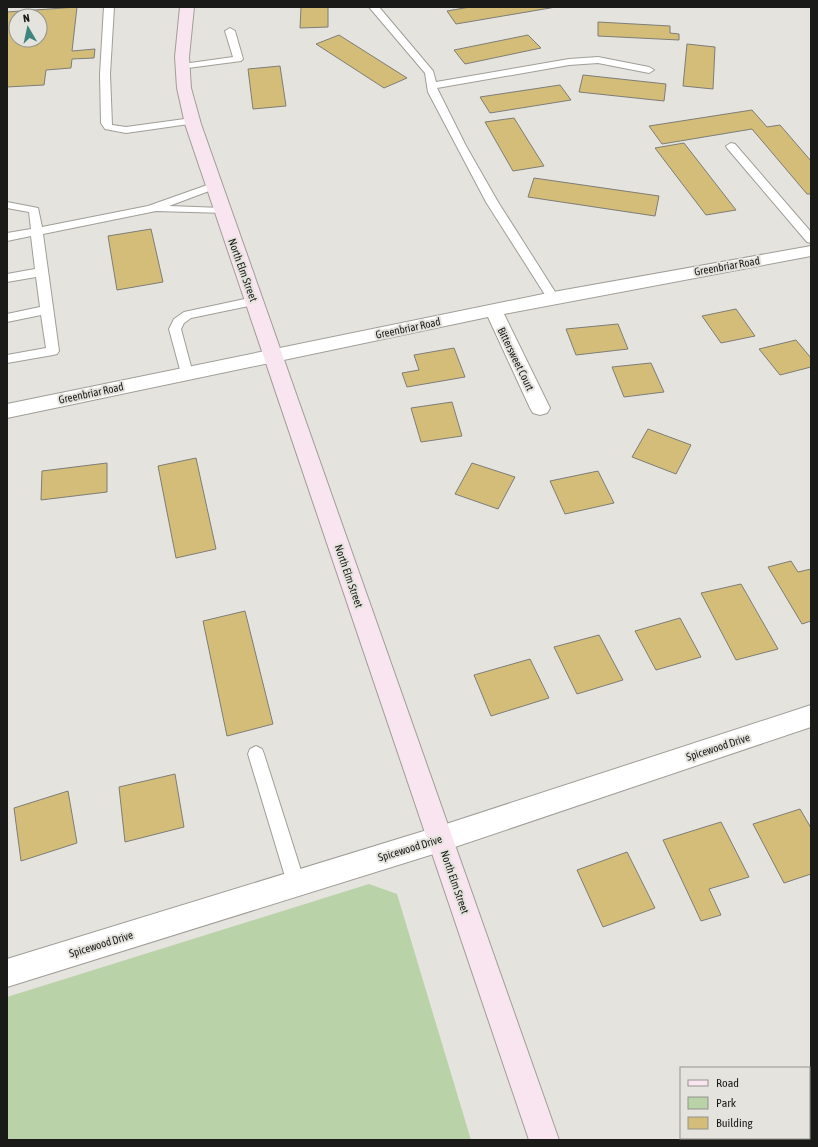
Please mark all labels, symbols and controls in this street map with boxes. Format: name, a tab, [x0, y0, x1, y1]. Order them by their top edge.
north arrow	[8, 8, 48, 48]
text: N	[22, 12, 31, 25]
street label: North Elm Street	[226, 237, 260, 303]
street label: Greenbriar Road	[693, 254, 761, 278]
street label: Greenbriar Road	[374, 315, 442, 341]
street label: Bittersweet Court	[496, 325, 536, 393]
street label: Greenbriar Road	[57, 380, 125, 406]
street label: North Elm Street	[333, 543, 365, 609]
street label: Spicewood Drive	[685, 731, 751, 763]
street label: Spicewood Drive	[377, 833, 443, 863]
street label: North Elm Street	[439, 849, 471, 915]
street label: Spicewood Drive	[68, 929, 134, 959]
legend	[680, 1067, 810, 1139]
text: Road	[716, 1076, 739, 1090]
text: Park	[716, 1096, 737, 1110]
text: Building	[716, 1116, 754, 1130]

